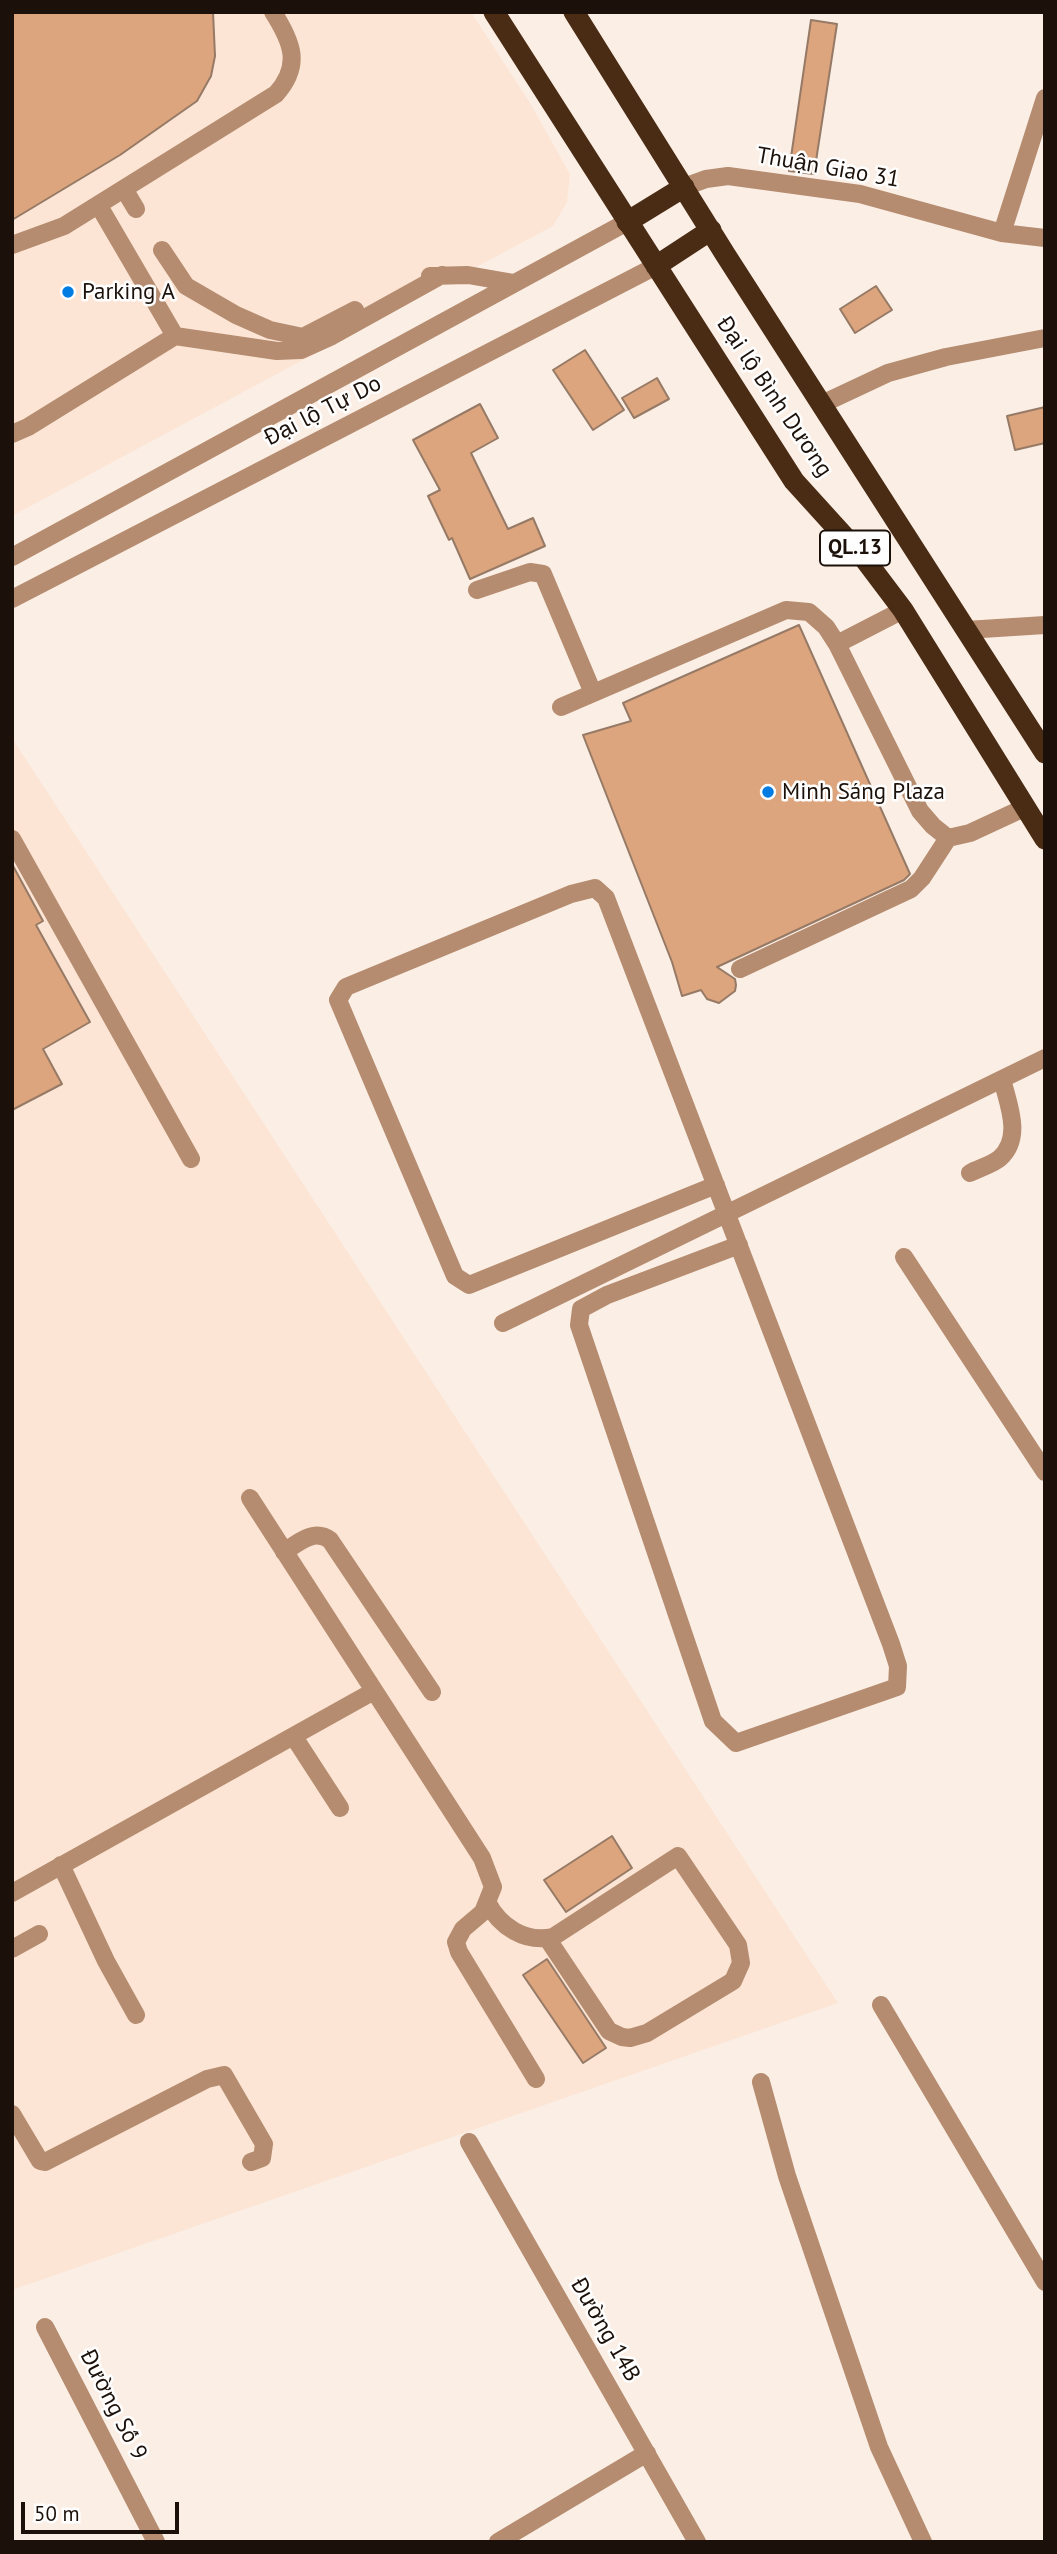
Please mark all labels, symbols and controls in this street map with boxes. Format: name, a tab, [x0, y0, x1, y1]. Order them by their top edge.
street label: Thuận Giao 31	[754, 142, 902, 194]
place label: Parking A	[82, 278, 175, 306]
marker: Parking A	[60, 284, 76, 300]
street label: Đại lộ Bình Dương	[710, 312, 838, 482]
street label: Đại lộ Tự Do	[260, 370, 386, 452]
road number: QL.13	[820, 530, 890, 566]
place label: Minh Sáng Plaza	[782, 778, 945, 806]
marker: Minh Sáng Plaza	[760, 784, 776, 800]
street label: Đường 14B	[564, 2273, 646, 2387]
street label: Đường Số 9	[73, 2345, 153, 2465]
scale bar	[24, 2488, 182, 2532]
text: 50 m	[34, 2500, 80, 2527]

